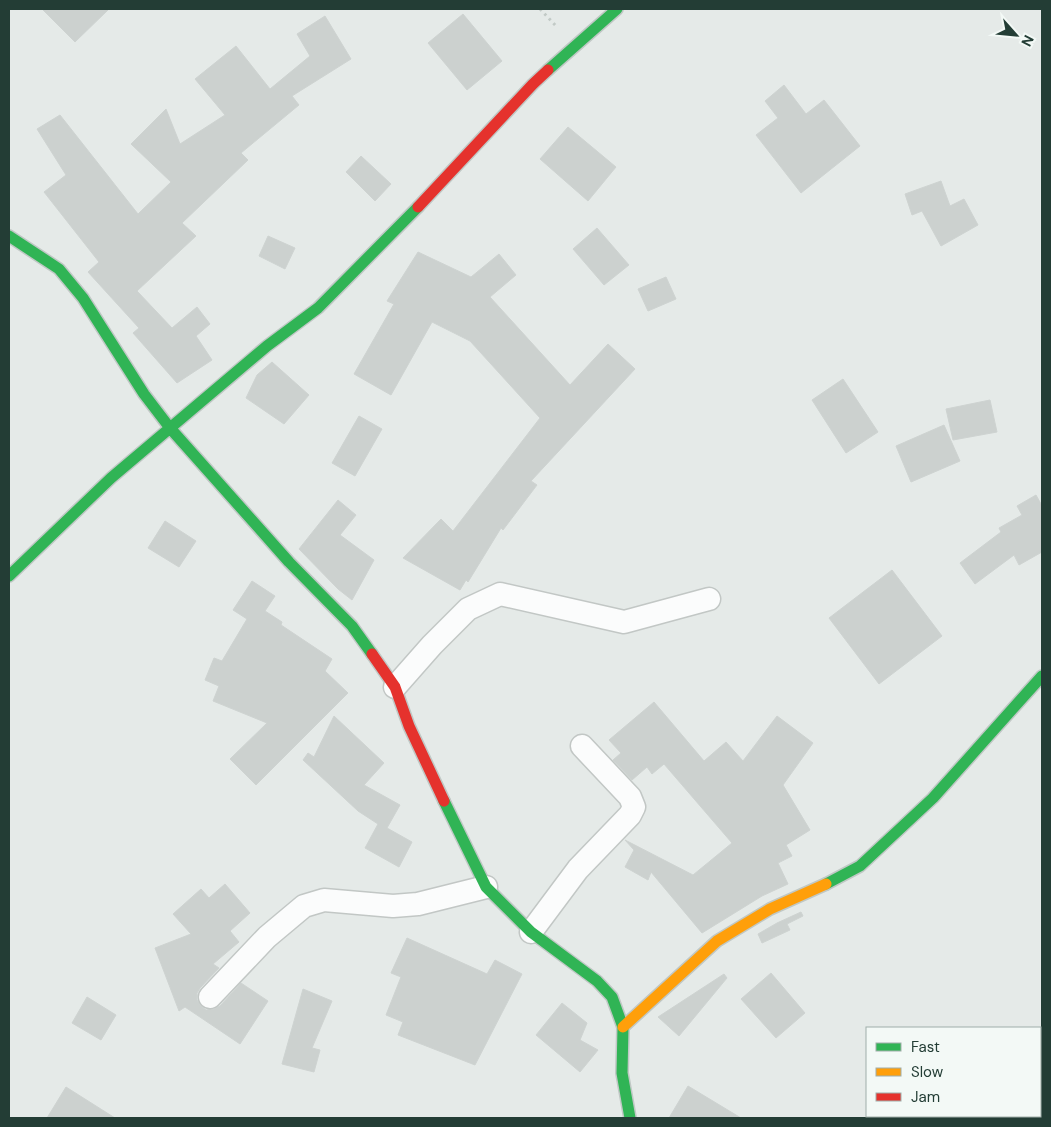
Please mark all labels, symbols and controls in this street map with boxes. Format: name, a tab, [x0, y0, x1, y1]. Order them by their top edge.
north arrow	[991, 10, 1041, 60]
text: N	[1017, 32, 1038, 50]
legend	[866, 1027, 1041, 1117]
text: Fast	[911, 1037, 940, 1057]
text: Slow	[911, 1062, 944, 1082]
text: Jam	[911, 1087, 940, 1107]

